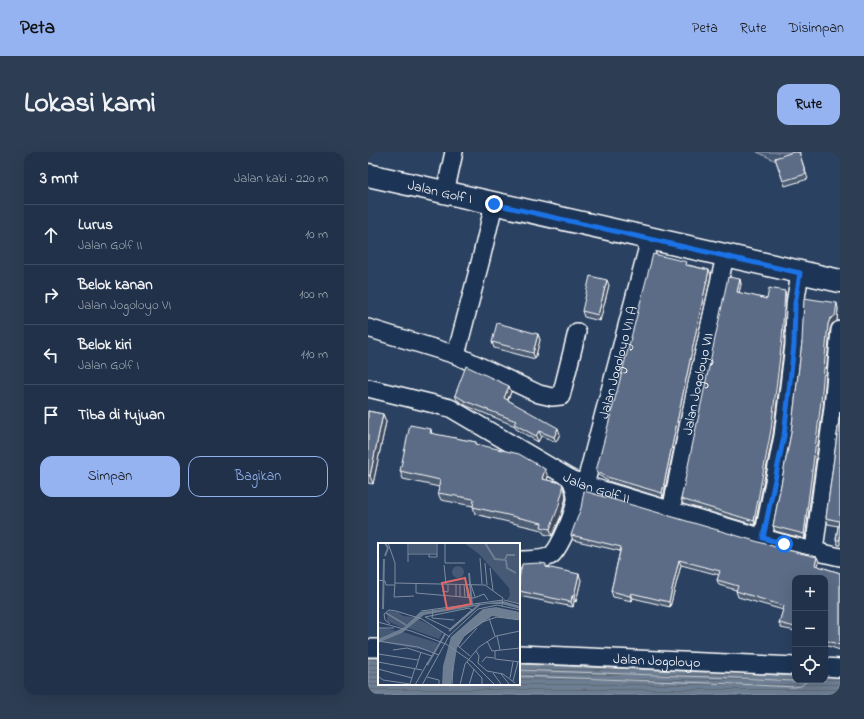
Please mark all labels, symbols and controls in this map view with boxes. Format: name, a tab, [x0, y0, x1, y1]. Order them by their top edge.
text: Peta	[20, 15, 55, 42]
text: Peta	[692, 18, 718, 39]
text: Rute	[740, 18, 767, 39]
text: Disimpan	[789, 18, 844, 39]
text: Lokasi kami	[24, 84, 156, 125]
button: Rute	[777, 84, 840, 125]
text: 3 mnt	[40, 166, 79, 191]
text: Jalan kaki · 220 m	[234, 169, 328, 188]
street label: Jalan Golf I	[405, 175, 474, 210]
route end	[485, 195, 503, 213]
text: Lurus	[78, 214, 113, 236]
icon: ahead	[40, 224, 62, 246]
text: 10 m	[305, 225, 328, 244]
text: Jalan Golf II	[78, 236, 142, 255]
text: Belok kanan	[78, 274, 153, 296]
icon: right	[40, 284, 62, 306]
text: 100 m	[299, 285, 328, 304]
text: Jalan Jogoloyo VI	[78, 296, 171, 315]
street label: Jalan Jogoloyo VII A	[594, 304, 644, 421]
street label: Jalan Jogoloyo VII	[678, 331, 720, 437]
text: Belok kiri	[78, 334, 132, 356]
icon: left	[40, 344, 62, 366]
text: 110 m	[301, 345, 328, 364]
text: Jalan Golf I	[78, 356, 139, 375]
icon: arrive	[40, 404, 62, 426]
text: Tiba di tujuan	[78, 404, 165, 426]
button: Simpan	[40, 456, 180, 497]
button: Bagikan	[188, 456, 328, 497]
street label: Jalan Golf II	[559, 468, 632, 510]
route start	[775, 535, 793, 553]
inset map	[378, 543, 520, 685]
map controls	[792, 575, 828, 683]
button: +	[792, 575, 828, 611]
button: −	[792, 611, 828, 647]
button: locate	[792, 647, 828, 683]
street label: Jalan Jogoloyo	[613, 649, 701, 675]

